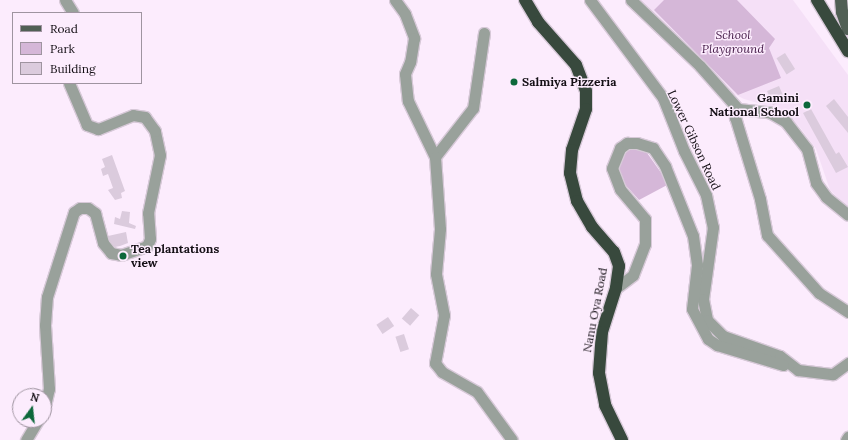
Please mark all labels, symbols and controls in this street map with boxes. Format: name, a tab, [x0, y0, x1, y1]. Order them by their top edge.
legend	[12, 12, 142, 84]
text: Road	[50, 21, 78, 36]
park label: School Playground	[702, 28, 764, 56]
text: Park	[50, 41, 75, 56]
text: Building	[50, 61, 96, 76]
place label: Salmiya Pizzeria	[522, 75, 616, 89]
marker: Salmiya Pizzeria	[509, 77, 519, 87]
street label: Lower Gibson Road	[665, 88, 723, 192]
place label: Gamini National School	[709, 91, 799, 119]
marker: Gamini National School	[802, 100, 812, 110]
place label: Tea plantations view	[131, 242, 219, 270]
marker: Tea plantations view	[118, 251, 128, 261]
street label: Nanu Oya Road	[580, 266, 610, 354]
north arrow	[12, 388, 52, 428]
text: N	[29, 390, 41, 405]

